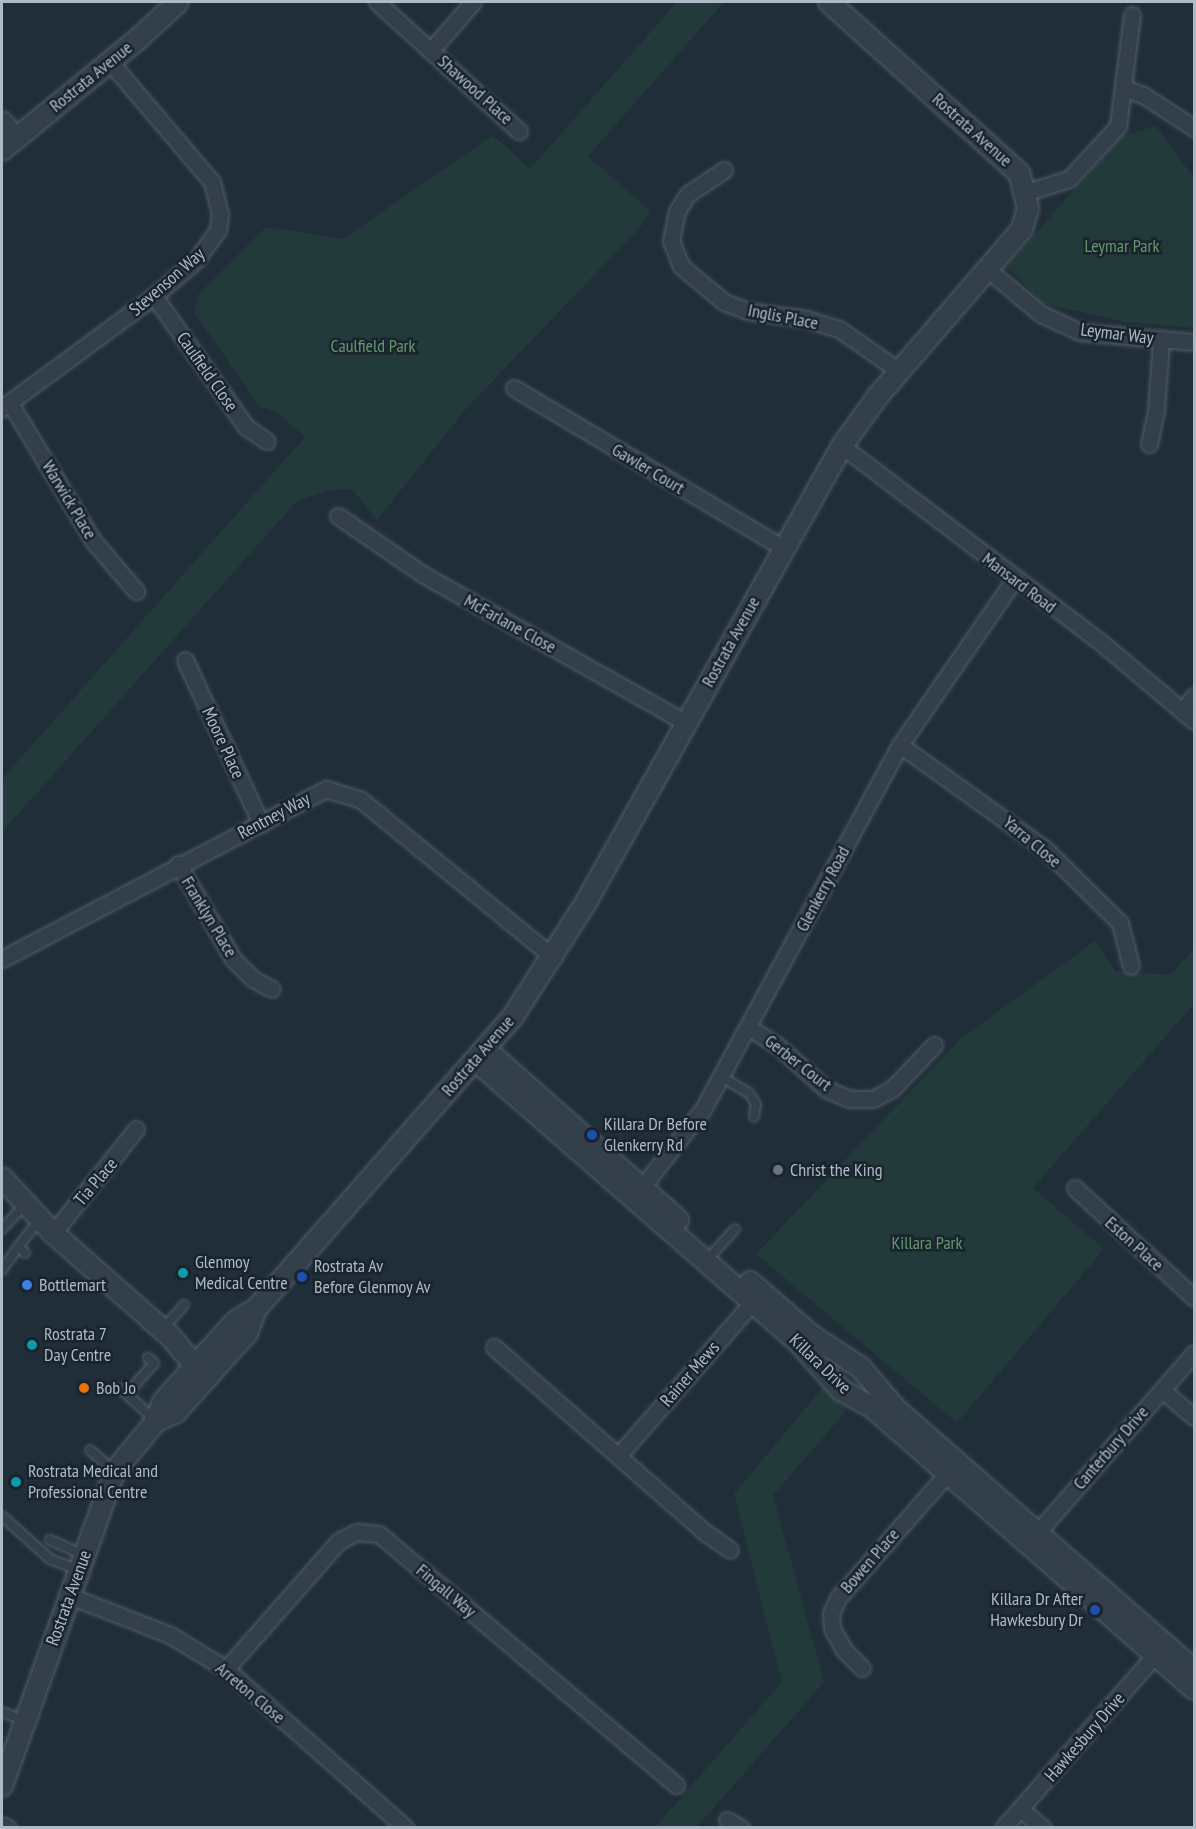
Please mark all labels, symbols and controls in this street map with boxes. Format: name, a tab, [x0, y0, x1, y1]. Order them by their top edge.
street label: Rostrata Avenue	[45, 37, 137, 117]
street label: Shawood Place	[433, 51, 517, 129]
street label: Rostrata Avenue	[927, 88, 1017, 172]
park label: Leymar Park	[1085, 235, 1159, 257]
street label: Stevenson Way	[125, 243, 209, 321]
street label: Inglis Place	[746, 300, 820, 334]
street label: Leymar Way	[1079, 319, 1155, 349]
street label: Caulfield Close	[172, 328, 242, 416]
park label: Caulfield Park	[330, 335, 416, 357]
street label: Gawler Court	[608, 439, 688, 499]
street label: Warwick Place	[37, 457, 101, 543]
street label: Mansard Road	[978, 548, 1060, 618]
street label: McFarlane Close	[460, 590, 560, 658]
street label: Rostrata Avenue	[697, 593, 765, 691]
street label: Moore Place	[197, 704, 249, 782]
street label: Rentney Way	[234, 788, 314, 844]
street label: Yarra Close	[999, 812, 1065, 872]
street label: Glenkerry Road	[791, 843, 855, 935]
street label: Franklyn Place	[177, 873, 241, 961]
street label: Rostrata Avenue	[437, 1011, 519, 1101]
street label: Gerber Court	[760, 1030, 836, 1096]
place label: Killara Dr Before Glenkerry Rd	[604, 1114, 707, 1156]
marker: Killara Dr Before Glenkerry Rd	[585, 1128, 599, 1142]
street label: Tia Place	[70, 1154, 122, 1210]
place label: Christ the King	[790, 1159, 882, 1181]
marker: Christ the King	[771, 1163, 785, 1177]
street label: Eston Place	[1100, 1212, 1168, 1276]
park label: Killara Park	[891, 1232, 963, 1254]
place label: Glenmoy Medical Centre	[195, 1252, 288, 1294]
place label: Rostrata Av Before Glenmoy Av	[314, 1256, 432, 1298]
marker: Glenmoy Medical Centre	[176, 1266, 190, 1280]
marker: Rostrata Av Before Glenmoy Av	[295, 1270, 309, 1284]
place label: Bottlemart	[39, 1274, 106, 1296]
marker: Bottlemart	[20, 1278, 34, 1292]
place label: Rostrata 7 Day Centre	[44, 1324, 112, 1366]
street label: Killara Drive	[785, 1329, 855, 1399]
street label: Rainer Mews	[656, 1337, 724, 1411]
marker: Rostrata 7 Day Centre	[25, 1338, 39, 1352]
place label: Bob Jo	[96, 1377, 136, 1399]
marker: Bob Jo	[77, 1381, 91, 1395]
street label: Canterbury Drive	[1069, 1402, 1153, 1494]
place label: Rostrata Medical and Professional Centre	[28, 1461, 158, 1504]
marker: Rostrata Medical and Professional Centre	[9, 1475, 23, 1489]
street label: Bowen Place	[836, 1524, 904, 1598]
street label: Rostrata Avenue	[42, 1547, 96, 1649]
street label: Fingall Way	[412, 1560, 480, 1622]
place label: Killara Dr After Hawkesbury Dr	[990, 1589, 1083, 1632]
marker: Killara Dr After Hawkesbury Dr	[1088, 1603, 1102, 1617]
street label: Arreton Close	[211, 1658, 289, 1728]
street label: Hawkesbury Drive	[1040, 1688, 1130, 1786]

